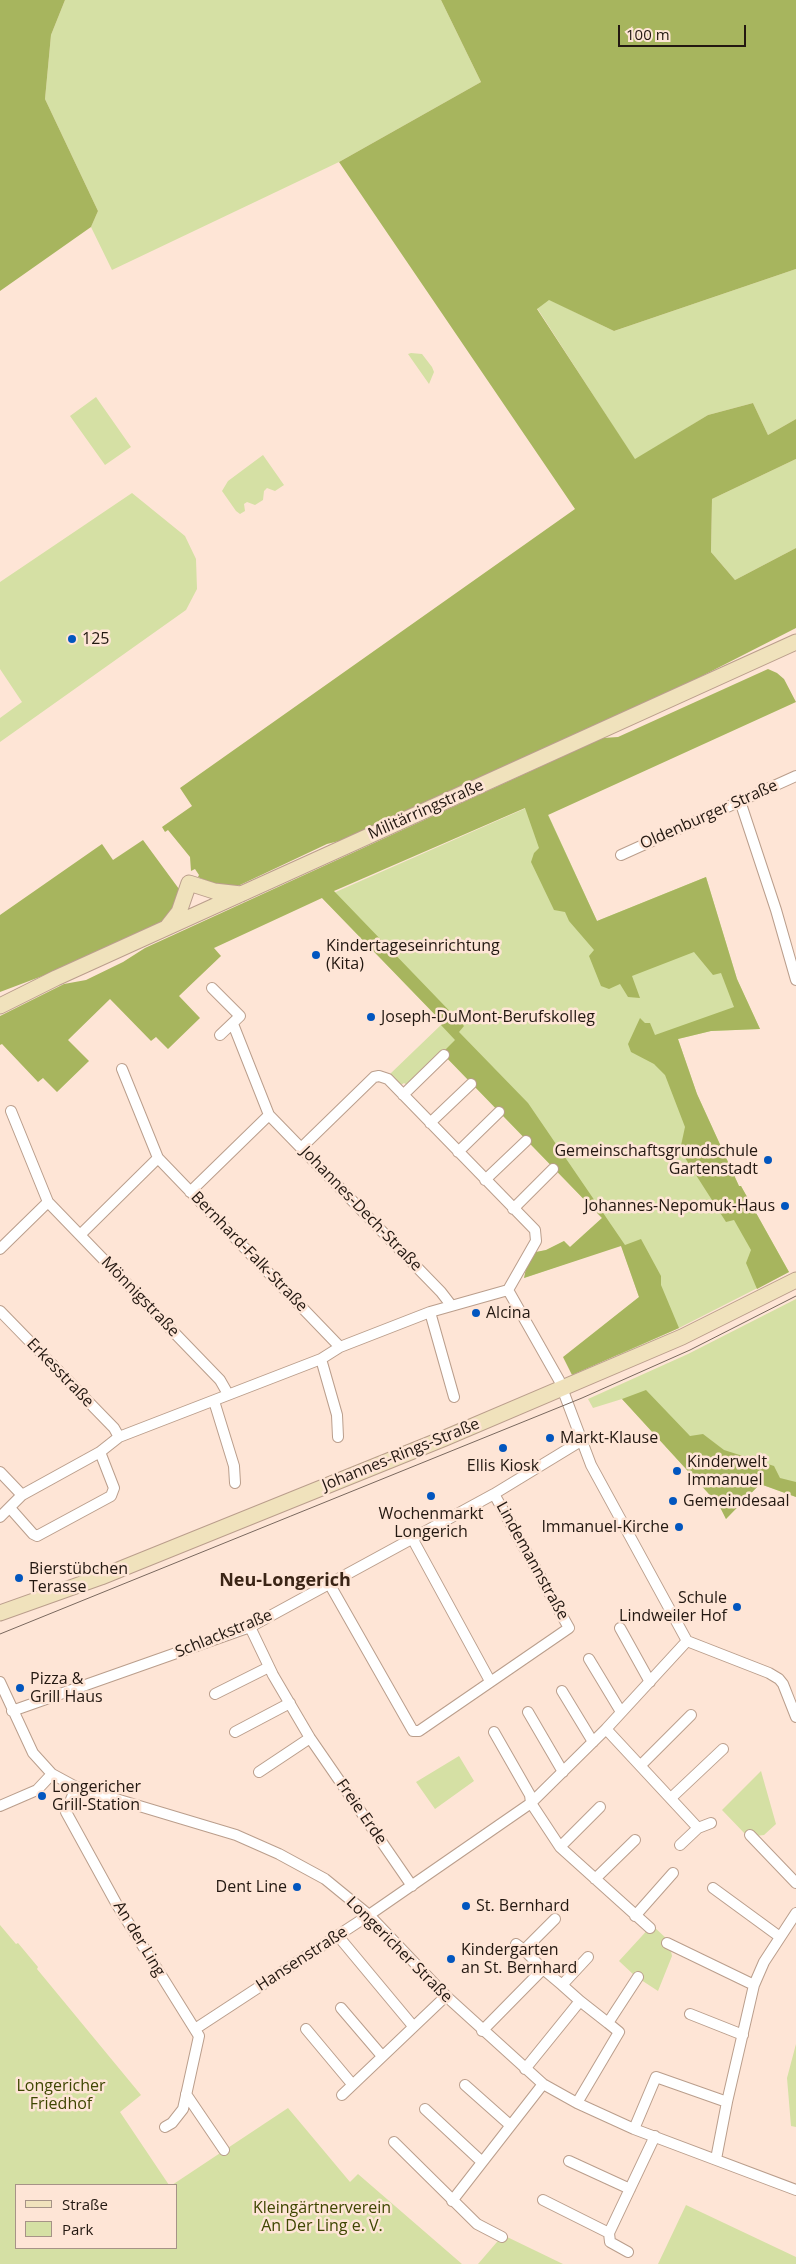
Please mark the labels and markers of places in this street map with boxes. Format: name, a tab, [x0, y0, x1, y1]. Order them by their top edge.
place label: 125	[82, 629, 109, 649]
marker: 125	[66, 633, 78, 645]
place label: Kindertageseinrichtung (Kita)	[326, 936, 500, 974]
marker: Kindertageseinrichtung (Kita)	[310, 949, 322, 961]
place label: Joseph-DuMont-Berufskolleg	[381, 1007, 595, 1027]
marker: Joseph-DuMont-Berufskolleg	[365, 1011, 377, 1023]
place label: Gemeinschaftsgrundschule Gartenstadt	[554, 1141, 758, 1179]
marker: Gemeinschaftsgrundschule Gartenstadt	[762, 1154, 774, 1166]
place label: Johannes-Nepomuk-Haus	[584, 1196, 775, 1216]
marker: Johannes-Nepomuk-Haus	[779, 1200, 791, 1212]
place label: Alcina	[486, 1303, 531, 1323]
marker: Alcina	[470, 1307, 482, 1319]
place label: Markt-Klause	[560, 1428, 658, 1448]
marker: Markt-Klause	[544, 1432, 556, 1444]
marker: Ellis Kiosk	[497, 1442, 509, 1454]
place label: Kinderwelt Immanuel	[687, 1452, 767, 1490]
place label: Ellis Kiosk	[467, 1456, 539, 1476]
marker: Kinderwelt Immanuel	[671, 1465, 683, 1477]
marker: Wochenmarkt Longerich	[425, 1490, 437, 1502]
place label: Gemeindesaal	[683, 1491, 789, 1511]
marker: Gemeindesaal	[667, 1495, 679, 1507]
place label: Wochenmarkt Longerich	[378, 1504, 484, 1542]
place label: Immanuel-Kirche	[541, 1517, 669, 1537]
marker: Immanuel-Kirche	[673, 1521, 685, 1533]
place label: Bierstübchen Terasse	[29, 1559, 128, 1597]
marker: Bierstübchen Terasse	[13, 1572, 25, 1584]
place label: Schule Lindweiler Hof	[619, 1588, 727, 1626]
marker: Schule Lindweiler Hof	[731, 1601, 743, 1613]
place label: Pizza & Grill Haus	[30, 1669, 103, 1707]
marker: Pizza & Grill Haus	[14, 1682, 26, 1694]
place label: Longericher Grill-Station	[52, 1777, 141, 1815]
marker: Longericher Grill-Station	[36, 1790, 48, 1802]
place label: Dent Line	[216, 1877, 287, 1897]
marker: Dent Line	[291, 1881, 303, 1893]
place label: St. Bernhard	[476, 1896, 570, 1916]
marker: St. Bernhard	[460, 1900, 472, 1912]
place label: Kindergarten an St. Bernhard	[461, 1940, 577, 1978]
marker: Kindergarten an St. Bernhard	[445, 1953, 457, 1965]

